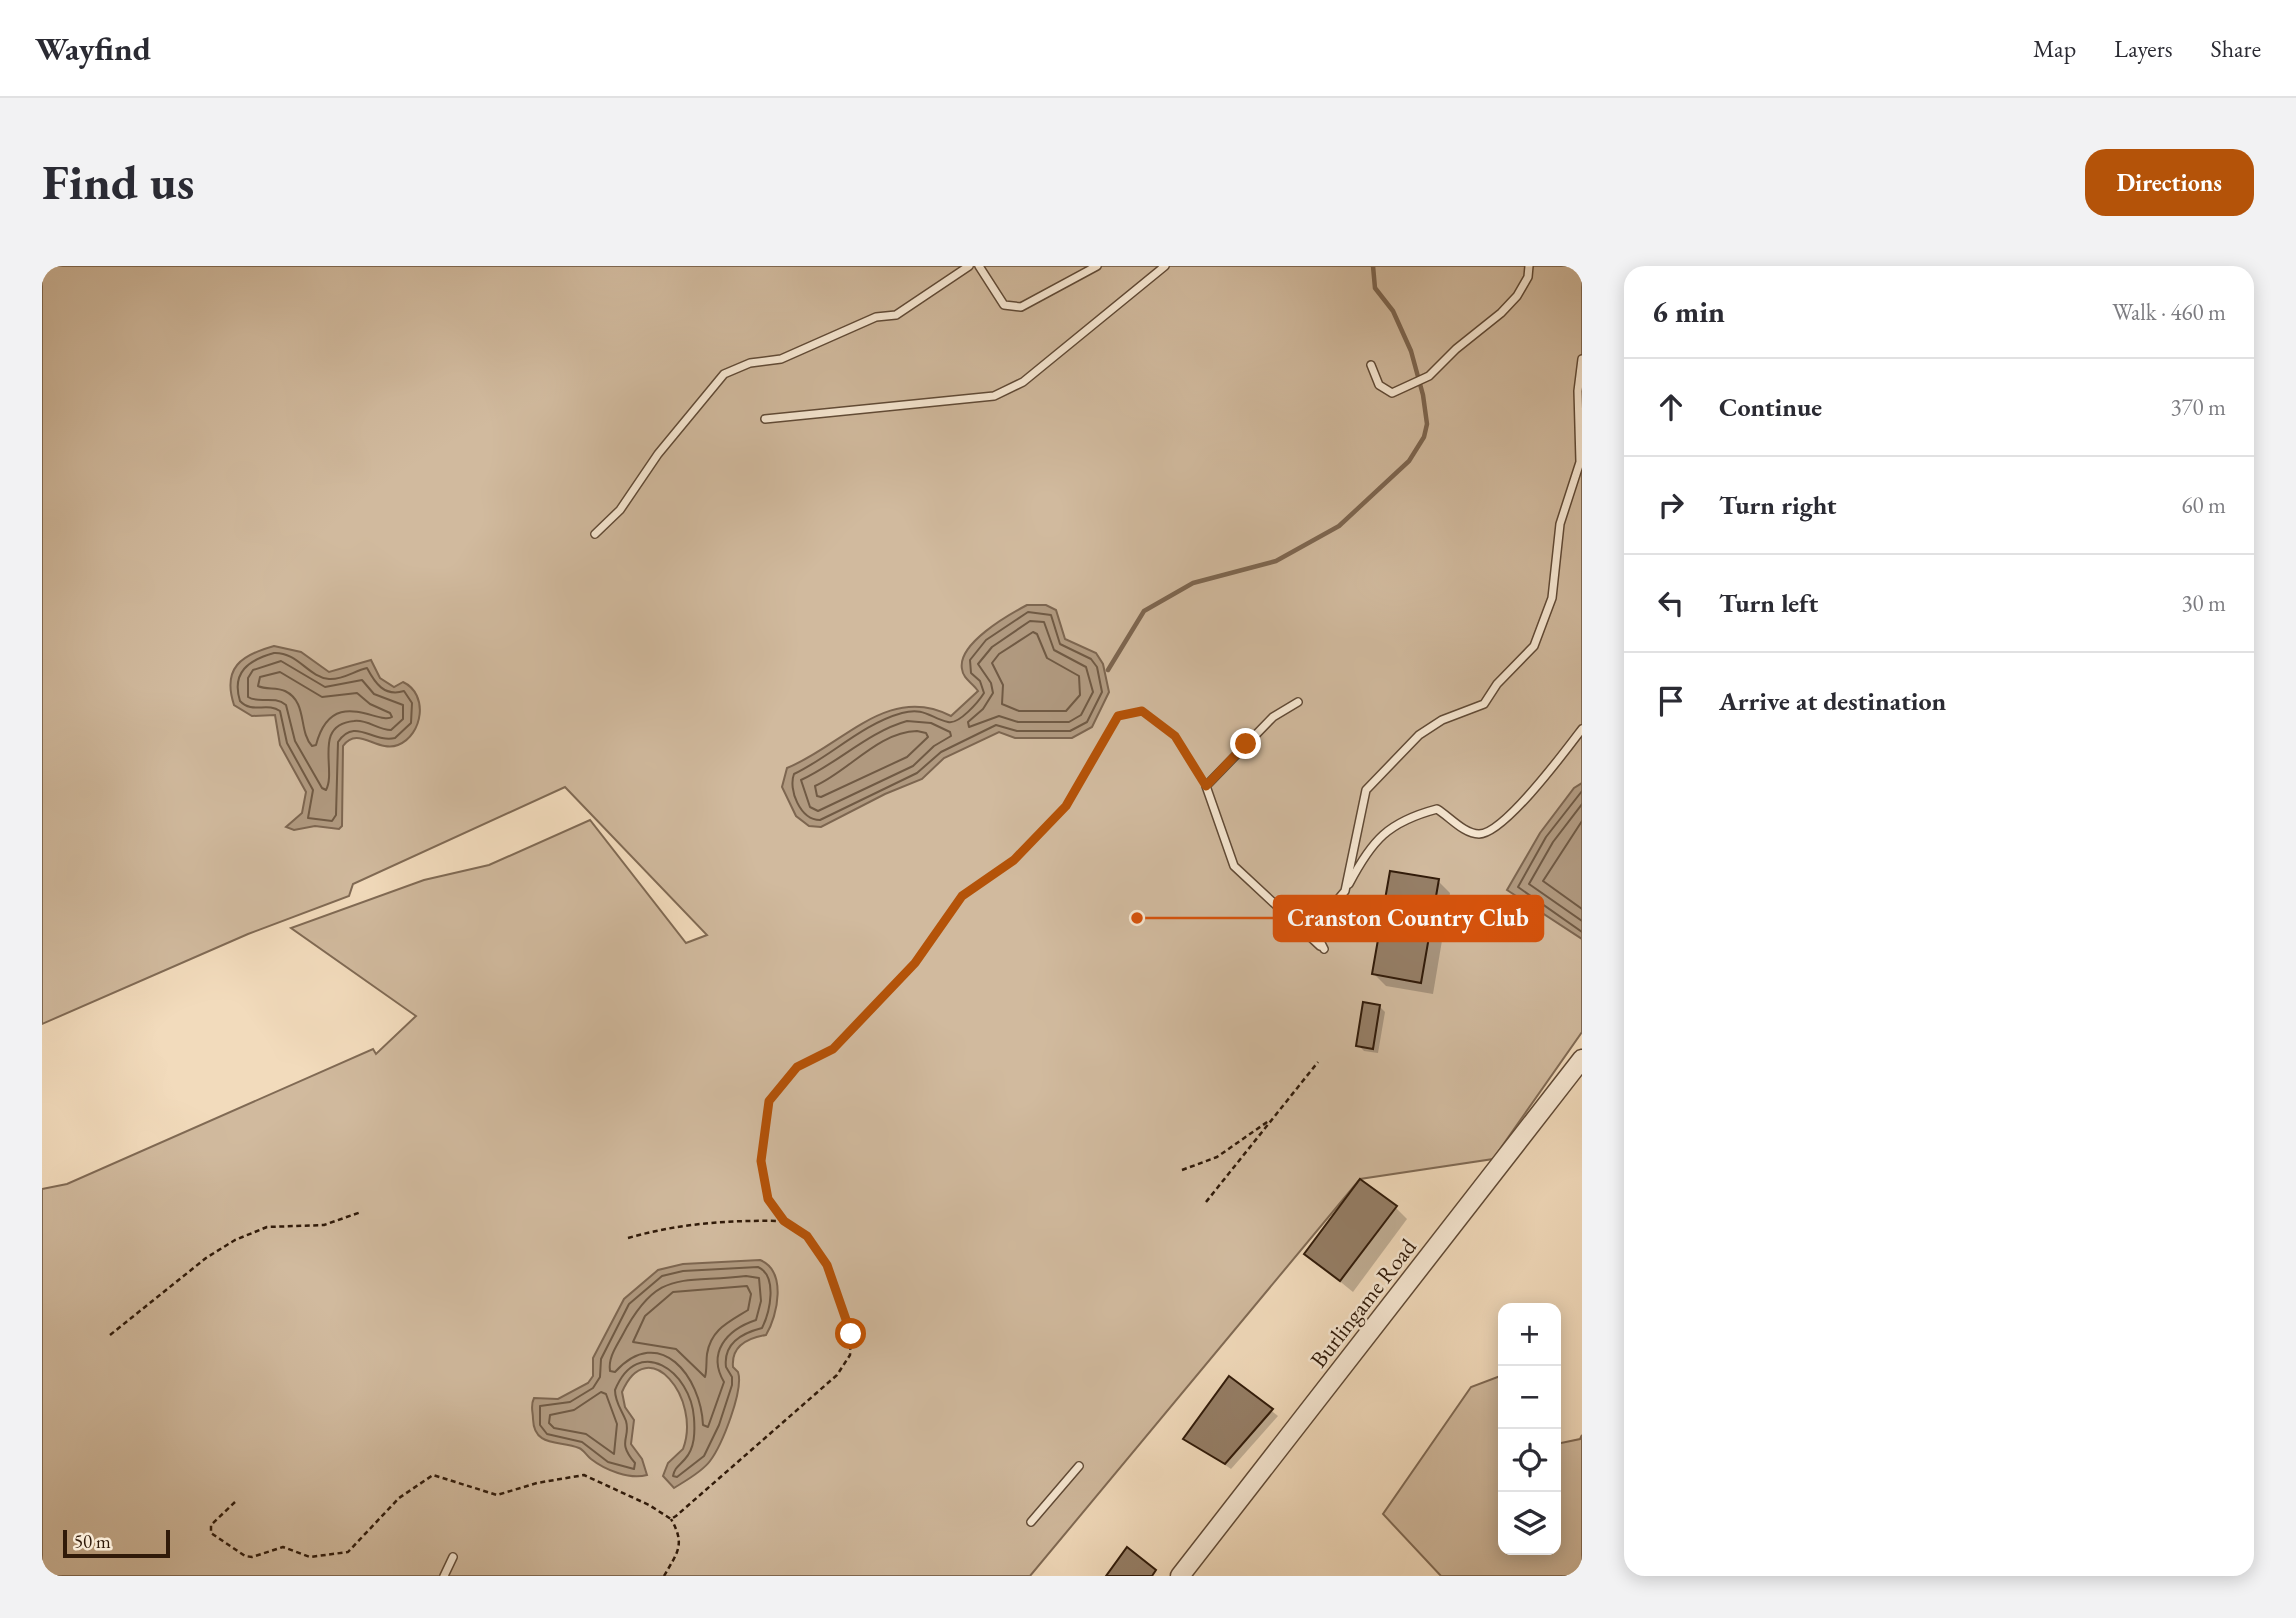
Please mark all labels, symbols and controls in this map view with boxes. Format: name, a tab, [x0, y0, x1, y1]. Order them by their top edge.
text: Wayfind	[35, 27, 151, 70]
text: Map	[2033, 33, 2076, 64]
text: Layers	[2114, 33, 2173, 64]
text: Share	[2211, 33, 2261, 64]
button: Directions	[2085, 149, 2254, 216]
text: Find us	[42, 150, 194, 214]
text: 6 min	[1652, 292, 1725, 331]
text: Walk · 460 m	[2112, 297, 2226, 327]
icon: ahead	[1652, 388, 1690, 426]
text: Continue	[1719, 390, 1822, 424]
text: 370 m	[2170, 392, 2226, 422]
icon: right	[1652, 486, 1690, 524]
text: Turn right	[1719, 488, 1837, 522]
text: 60 m	[2181, 490, 2226, 520]
icon: left	[1652, 584, 1690, 622]
text: Turn left	[1719, 586, 1818, 620]
text: 30 m	[2181, 588, 2226, 618]
icon: arrive	[1652, 682, 1690, 720]
text: Arrive at destination	[1719, 684, 1946, 718]
route end	[1230, 728, 1261, 759]
callout: Cranston Country Club	[1274, 896, 1543, 941]
text: Cranston Country Club	[1287, 902, 1529, 934]
street label: Burlingame Road	[1303, 1232, 1423, 1373]
map controls	[1498, 1303, 1561, 1555]
button: +	[1498, 1303, 1561, 1366]
route start	[835, 1318, 866, 1349]
button: −	[1498, 1366, 1561, 1429]
button: locate	[1498, 1429, 1561, 1492]
button: layers	[1498, 1492, 1561, 1555]
scale bar	[63, 1527, 170, 1559]
text: 50 m	[74, 1529, 111, 1554]

